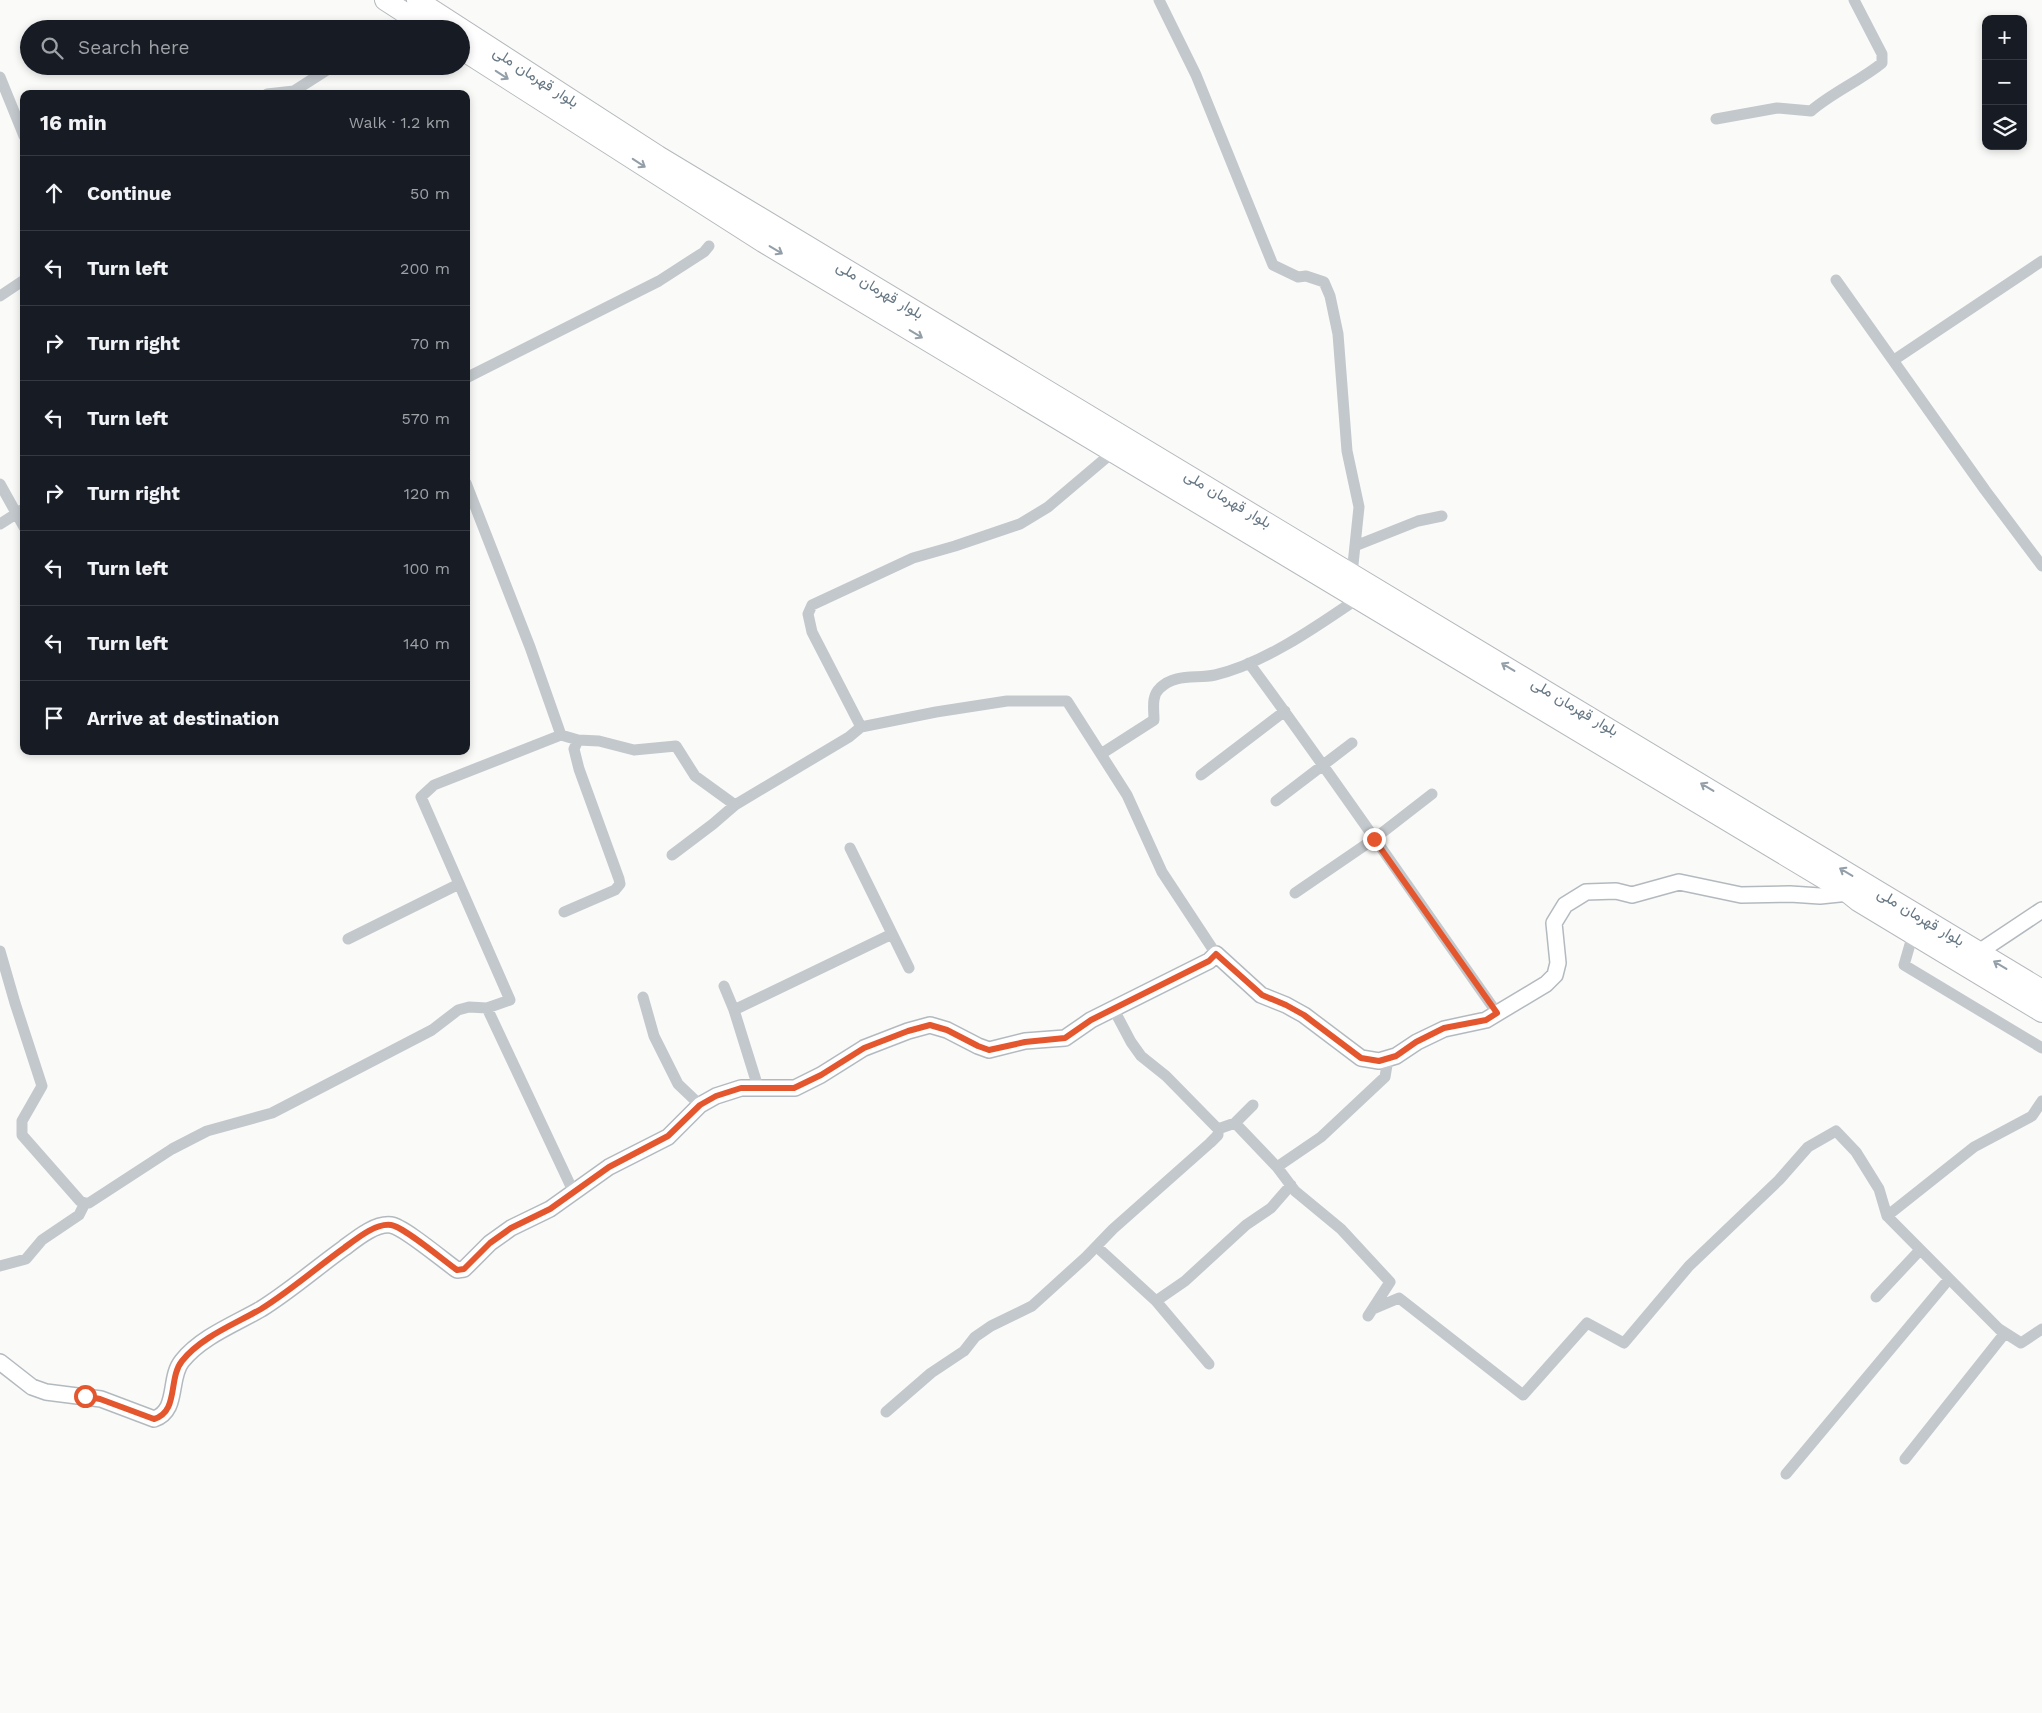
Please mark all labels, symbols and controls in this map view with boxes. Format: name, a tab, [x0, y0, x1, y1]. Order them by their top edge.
map controls	[1982, 15, 2027, 150]
button: +	[1982, 15, 2027, 60]
search box	[20, 20, 470, 75]
icon: search	[38, 34, 66, 62]
text: Search here	[78, 36, 189, 59]
street label: بلوار قهرمان ملی	[489, 43, 582, 112]
button: −	[1982, 60, 2027, 105]
one-way arrow	[495, 70, 509, 80]
button: layers	[1982, 105, 2027, 150]
text: 16 min	[40, 110, 107, 135]
text: Walk · 1.2 km	[349, 113, 450, 132]
one-way arrow	[632, 158, 646, 168]
icon: ahead	[40, 179, 68, 207]
text: Continue	[87, 182, 171, 205]
text: 50 m	[410, 184, 450, 203]
one-way arrow	[769, 246, 783, 256]
icon: left	[40, 254, 68, 282]
text: Turn left	[87, 257, 168, 280]
street label: بلوار قهرمان ملی	[833, 257, 927, 324]
text: 200 m	[400, 259, 450, 278]
icon: right	[40, 329, 68, 357]
one-way arrow	[908, 329, 922, 339]
text: Turn right	[87, 332, 180, 355]
text: 70 m	[411, 334, 450, 353]
icon: left	[40, 404, 68, 432]
text: Turn left	[87, 407, 168, 430]
text: 570 m	[401, 409, 450, 428]
street label: بلوار قهرمان ملی	[1181, 466, 1275, 533]
icon: right	[40, 479, 68, 507]
text: Turn right	[87, 482, 180, 505]
text: 120 m	[404, 484, 450, 503]
icon: left	[40, 554, 68, 582]
text: Turn left	[87, 557, 168, 580]
text: 100 m	[403, 559, 450, 578]
icon: left	[40, 629, 68, 657]
text: Turn left	[87, 632, 168, 655]
text: 140 m	[403, 634, 450, 653]
one-way arrow	[1502, 662, 1516, 672]
street label: بلوار قهرمان ملی	[1528, 674, 1622, 741]
icon: arrive	[40, 704, 68, 732]
text: Arrive at destination	[87, 707, 279, 730]
one-way arrow	[1701, 782, 1715, 792]
route end	[1363, 828, 1386, 851]
one-way arrow	[1840, 866, 1854, 876]
street label: بلوار قهرمان ملی	[1874, 884, 1968, 951]
one-way arrow	[1994, 959, 2008, 969]
route start	[74, 1385, 97, 1408]

